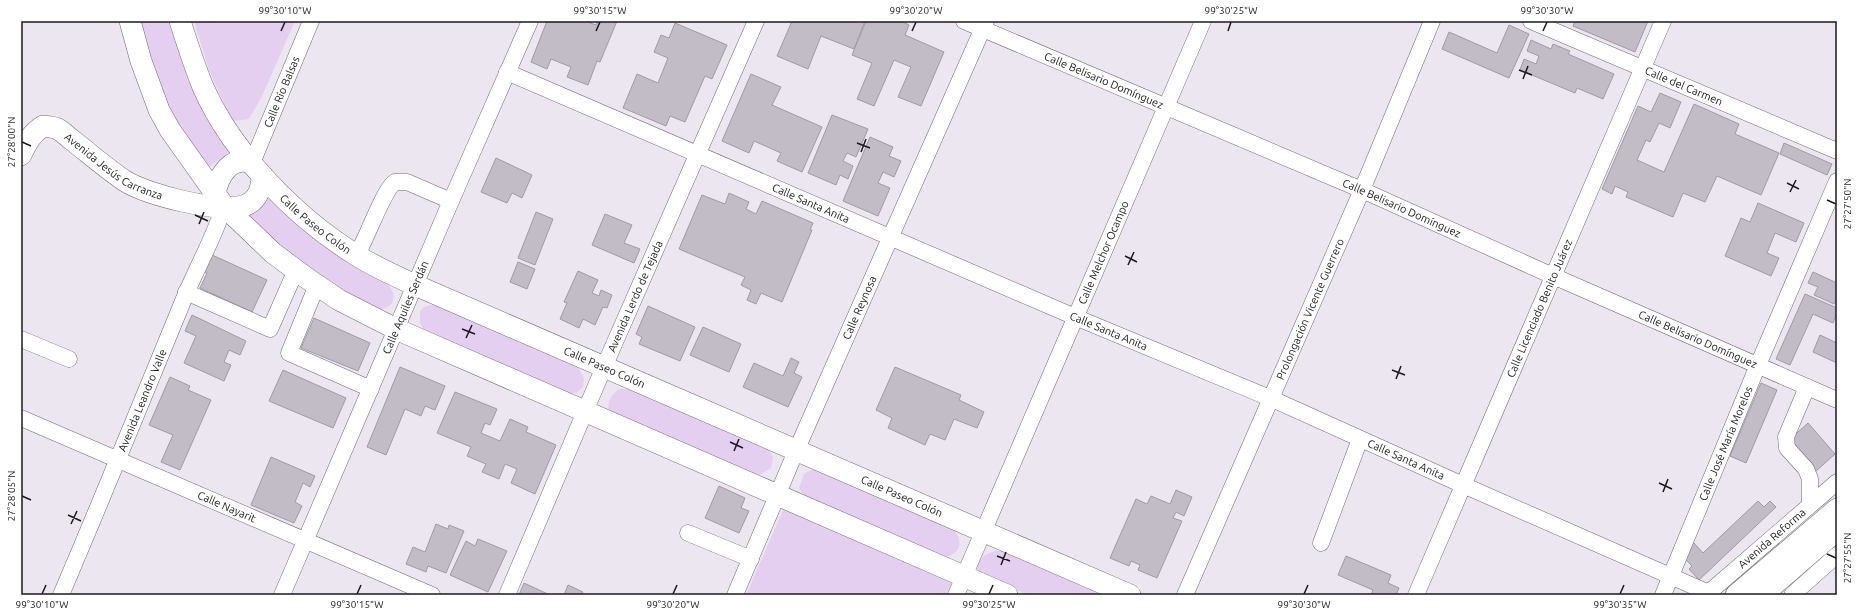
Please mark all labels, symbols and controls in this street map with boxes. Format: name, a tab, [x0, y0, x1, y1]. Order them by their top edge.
text: 99°30'10"W	[259, 5, 311, 16]
text: 99°30'15"W	[574, 5, 626, 16]
text: 99°30'20"W	[890, 5, 942, 16]
text: 99°30'25"W	[1205, 5, 1257, 16]
text: 99°30'30"W	[1521, 5, 1573, 16]
street label: Calle Belisario Domínguez	[1043, 50, 1165, 111]
street label: Calle Río Balsas	[261, 54, 302, 129]
street label: Calle del Carmen	[1643, 64, 1724, 108]
text: 27°28'00"N	[6, 117, 17, 167]
street label: Avenida Jesús Carranza	[62, 131, 164, 202]
street label: Calle Belisario Domínguez	[1341, 176, 1463, 240]
text: 27°27'50"N	[1842, 179, 1853, 229]
street label: Calle Santa Anita	[770, 181, 851, 225]
street label: Calle Paseo Colón	[278, 192, 353, 256]
street label: Calle Melchor Ocampo	[1076, 199, 1131, 306]
street label: Prolongación Vicente Guerrero	[1274, 237, 1346, 382]
street label: Calle Licenciado Benito Juárez	[1504, 237, 1574, 379]
street label: Avenida Lerdo de Tejada	[605, 239, 665, 354]
street label: Calle Aquiles Serdán	[380, 259, 431, 356]
street label: Calle Reynosa	[840, 274, 879, 341]
street label: Calle Belisario Domínguez	[1637, 308, 1759, 370]
street label: Calle Santa Anita	[1068, 309, 1149, 352]
street label: Calle Paseo Colón	[562, 344, 647, 390]
street label: Avenida Leandro Valle	[116, 347, 169, 453]
street label: Calle José María Morelos	[1697, 384, 1755, 502]
street label: Calle Santa Anita	[1366, 437, 1446, 482]
text: 27°28'05"N	[6, 471, 17, 521]
street label: Calle Paseo Colón	[859, 473, 944, 519]
street label: Calle Nayarit	[196, 489, 258, 525]
street label: Avenida Reforma	[1736, 506, 1808, 570]
text: 27°27'55"N	[1842, 533, 1853, 583]
text: 99°30'10"W	[16, 599, 68, 610]
text: 99°30'15"W	[331, 599, 383, 610]
text: 99°30'20"W	[647, 599, 699, 610]
text: 99°30'25"W	[963, 599, 1015, 610]
text: 99°30'30"W	[1278, 599, 1330, 610]
text: 99°30'35"W	[1594, 599, 1646, 610]

